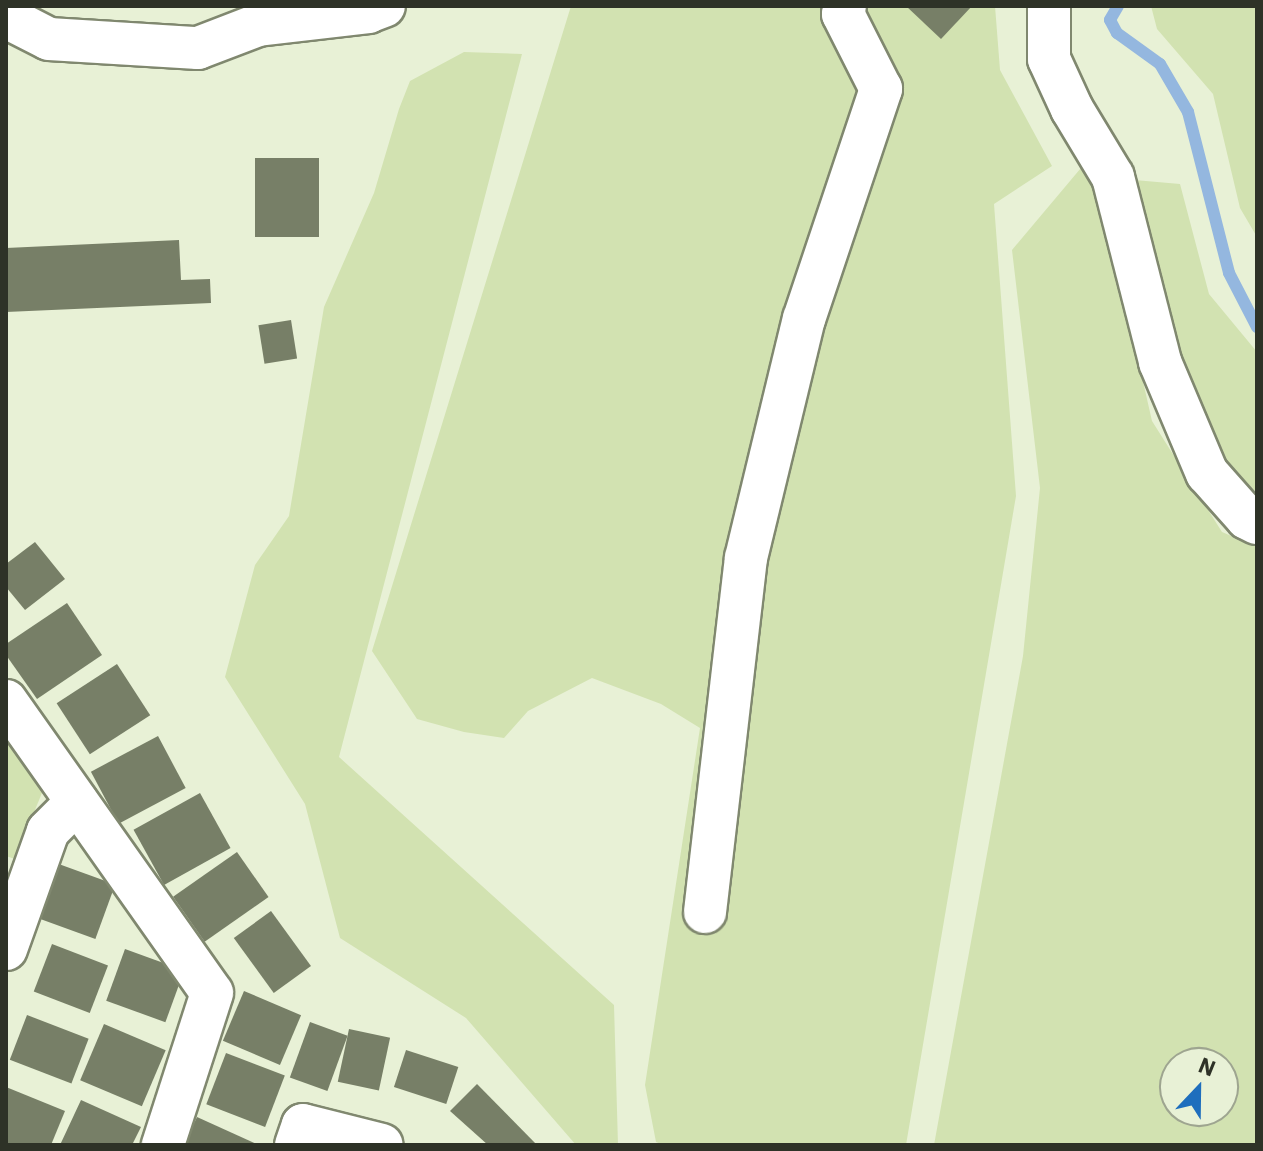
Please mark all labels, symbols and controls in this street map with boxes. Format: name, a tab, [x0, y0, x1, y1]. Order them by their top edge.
north arrow	[1159, 1047, 1239, 1127]
text: N	[1195, 1050, 1220, 1083]

